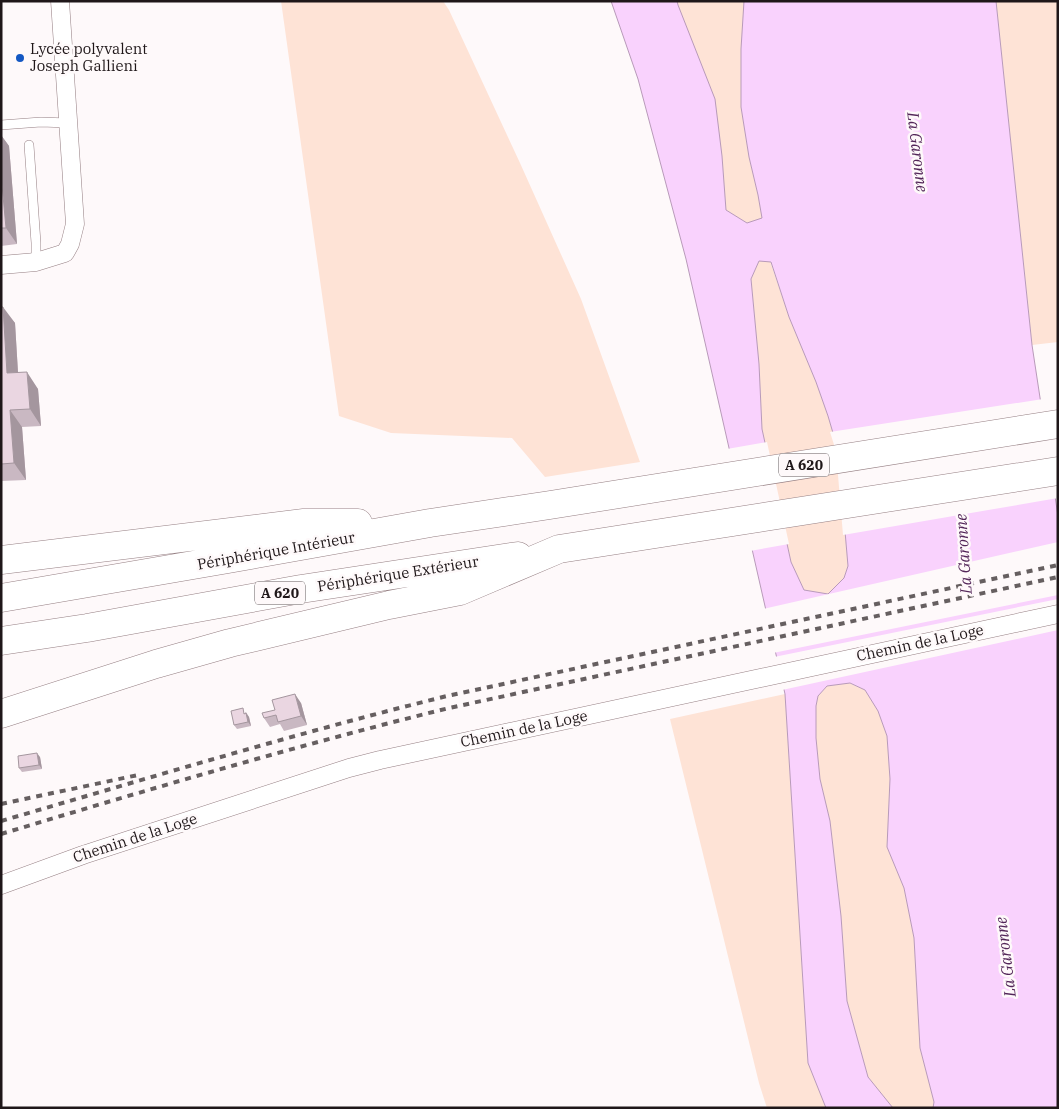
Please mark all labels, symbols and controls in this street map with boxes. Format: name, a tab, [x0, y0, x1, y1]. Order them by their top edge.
place label: Lycée polyvalent Joseph Gallieni	[30, 39, 148, 75]
marker: Lycée polyvalent Joseph Gallieni	[14, 52, 26, 64]
water label: La Garonne	[903, 110, 933, 193]
road number: A 620	[779, 454, 829, 476]
water label: La Garonne	[950, 513, 976, 596]
street label: Périphérique Intérieur	[196, 527, 357, 574]
street label: Périphérique Extérieur	[316, 551, 480, 596]
road number: A 620	[255, 582, 305, 604]
street label: Chemin de la Loge	[855, 620, 985, 665]
street label: Chemin de la Loge	[459, 706, 589, 751]
street label: Chemin de la Loge	[70, 808, 199, 867]
water label: La Garonne	[990, 916, 1020, 999]

